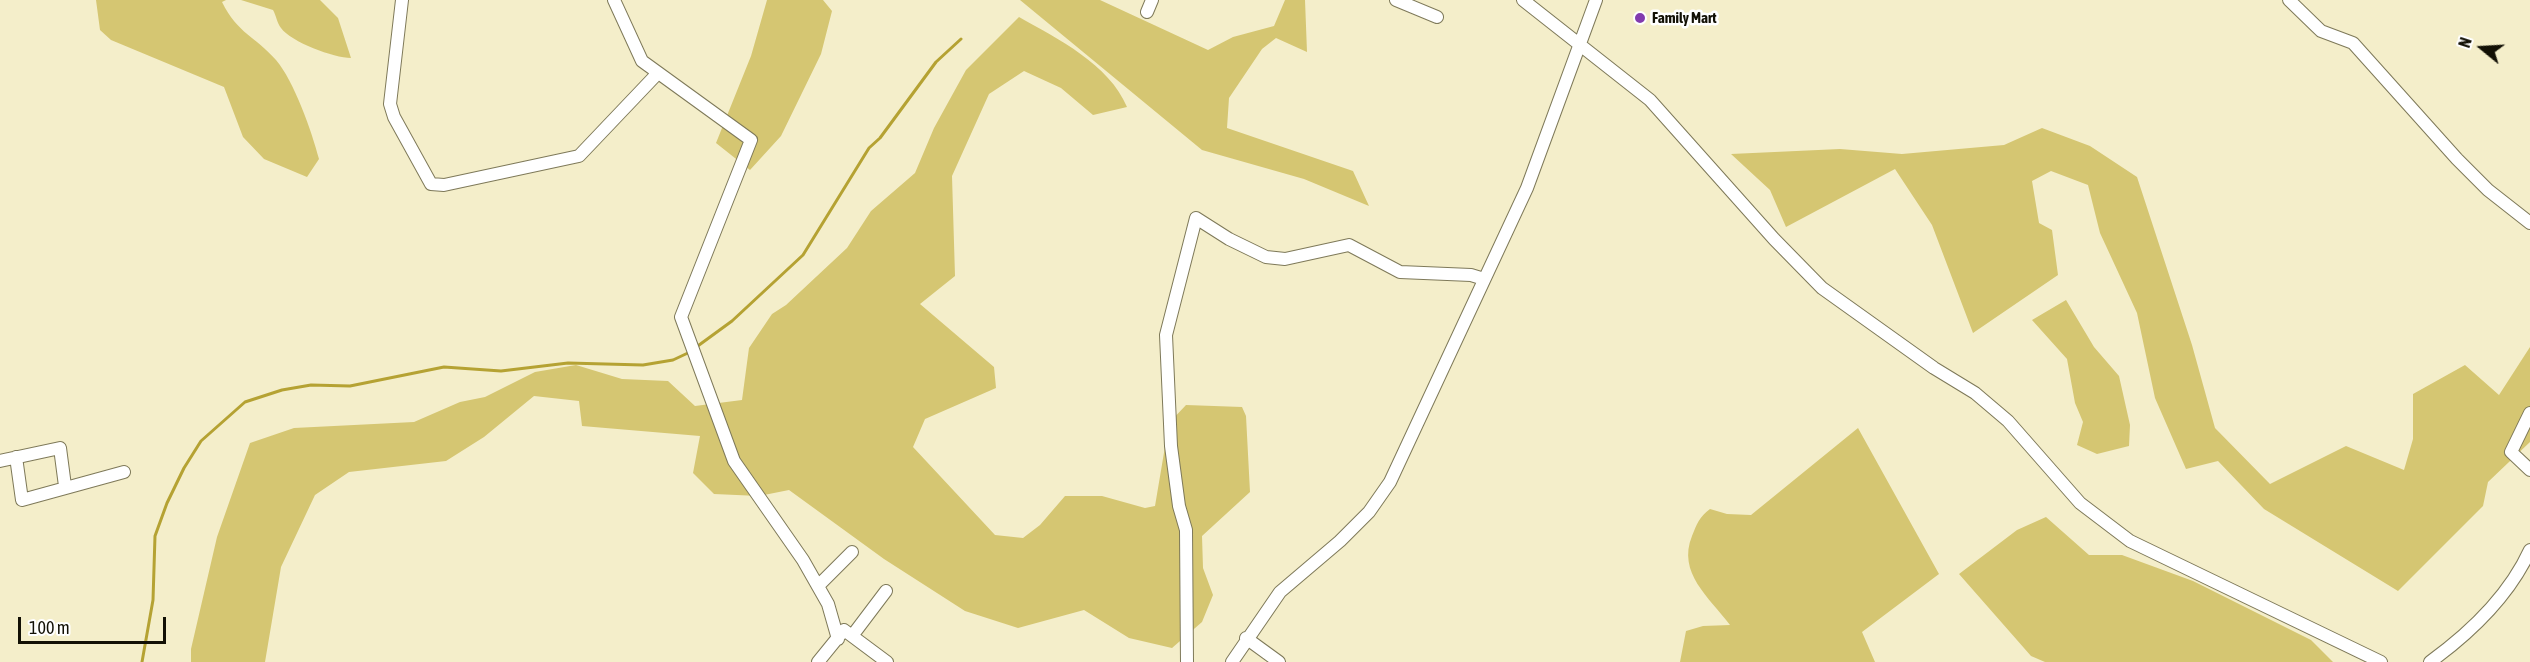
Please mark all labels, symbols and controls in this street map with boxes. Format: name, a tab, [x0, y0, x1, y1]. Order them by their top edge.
place label: Family Mart	[1652, 9, 1717, 27]
marker: Family Mart	[1633, 11, 1647, 25]
north arrow	[2452, 18, 2512, 78]
text: N	[2455, 35, 2475, 50]
scale bar	[21, 605, 170, 643]
text: 100 m	[29, 617, 70, 638]

